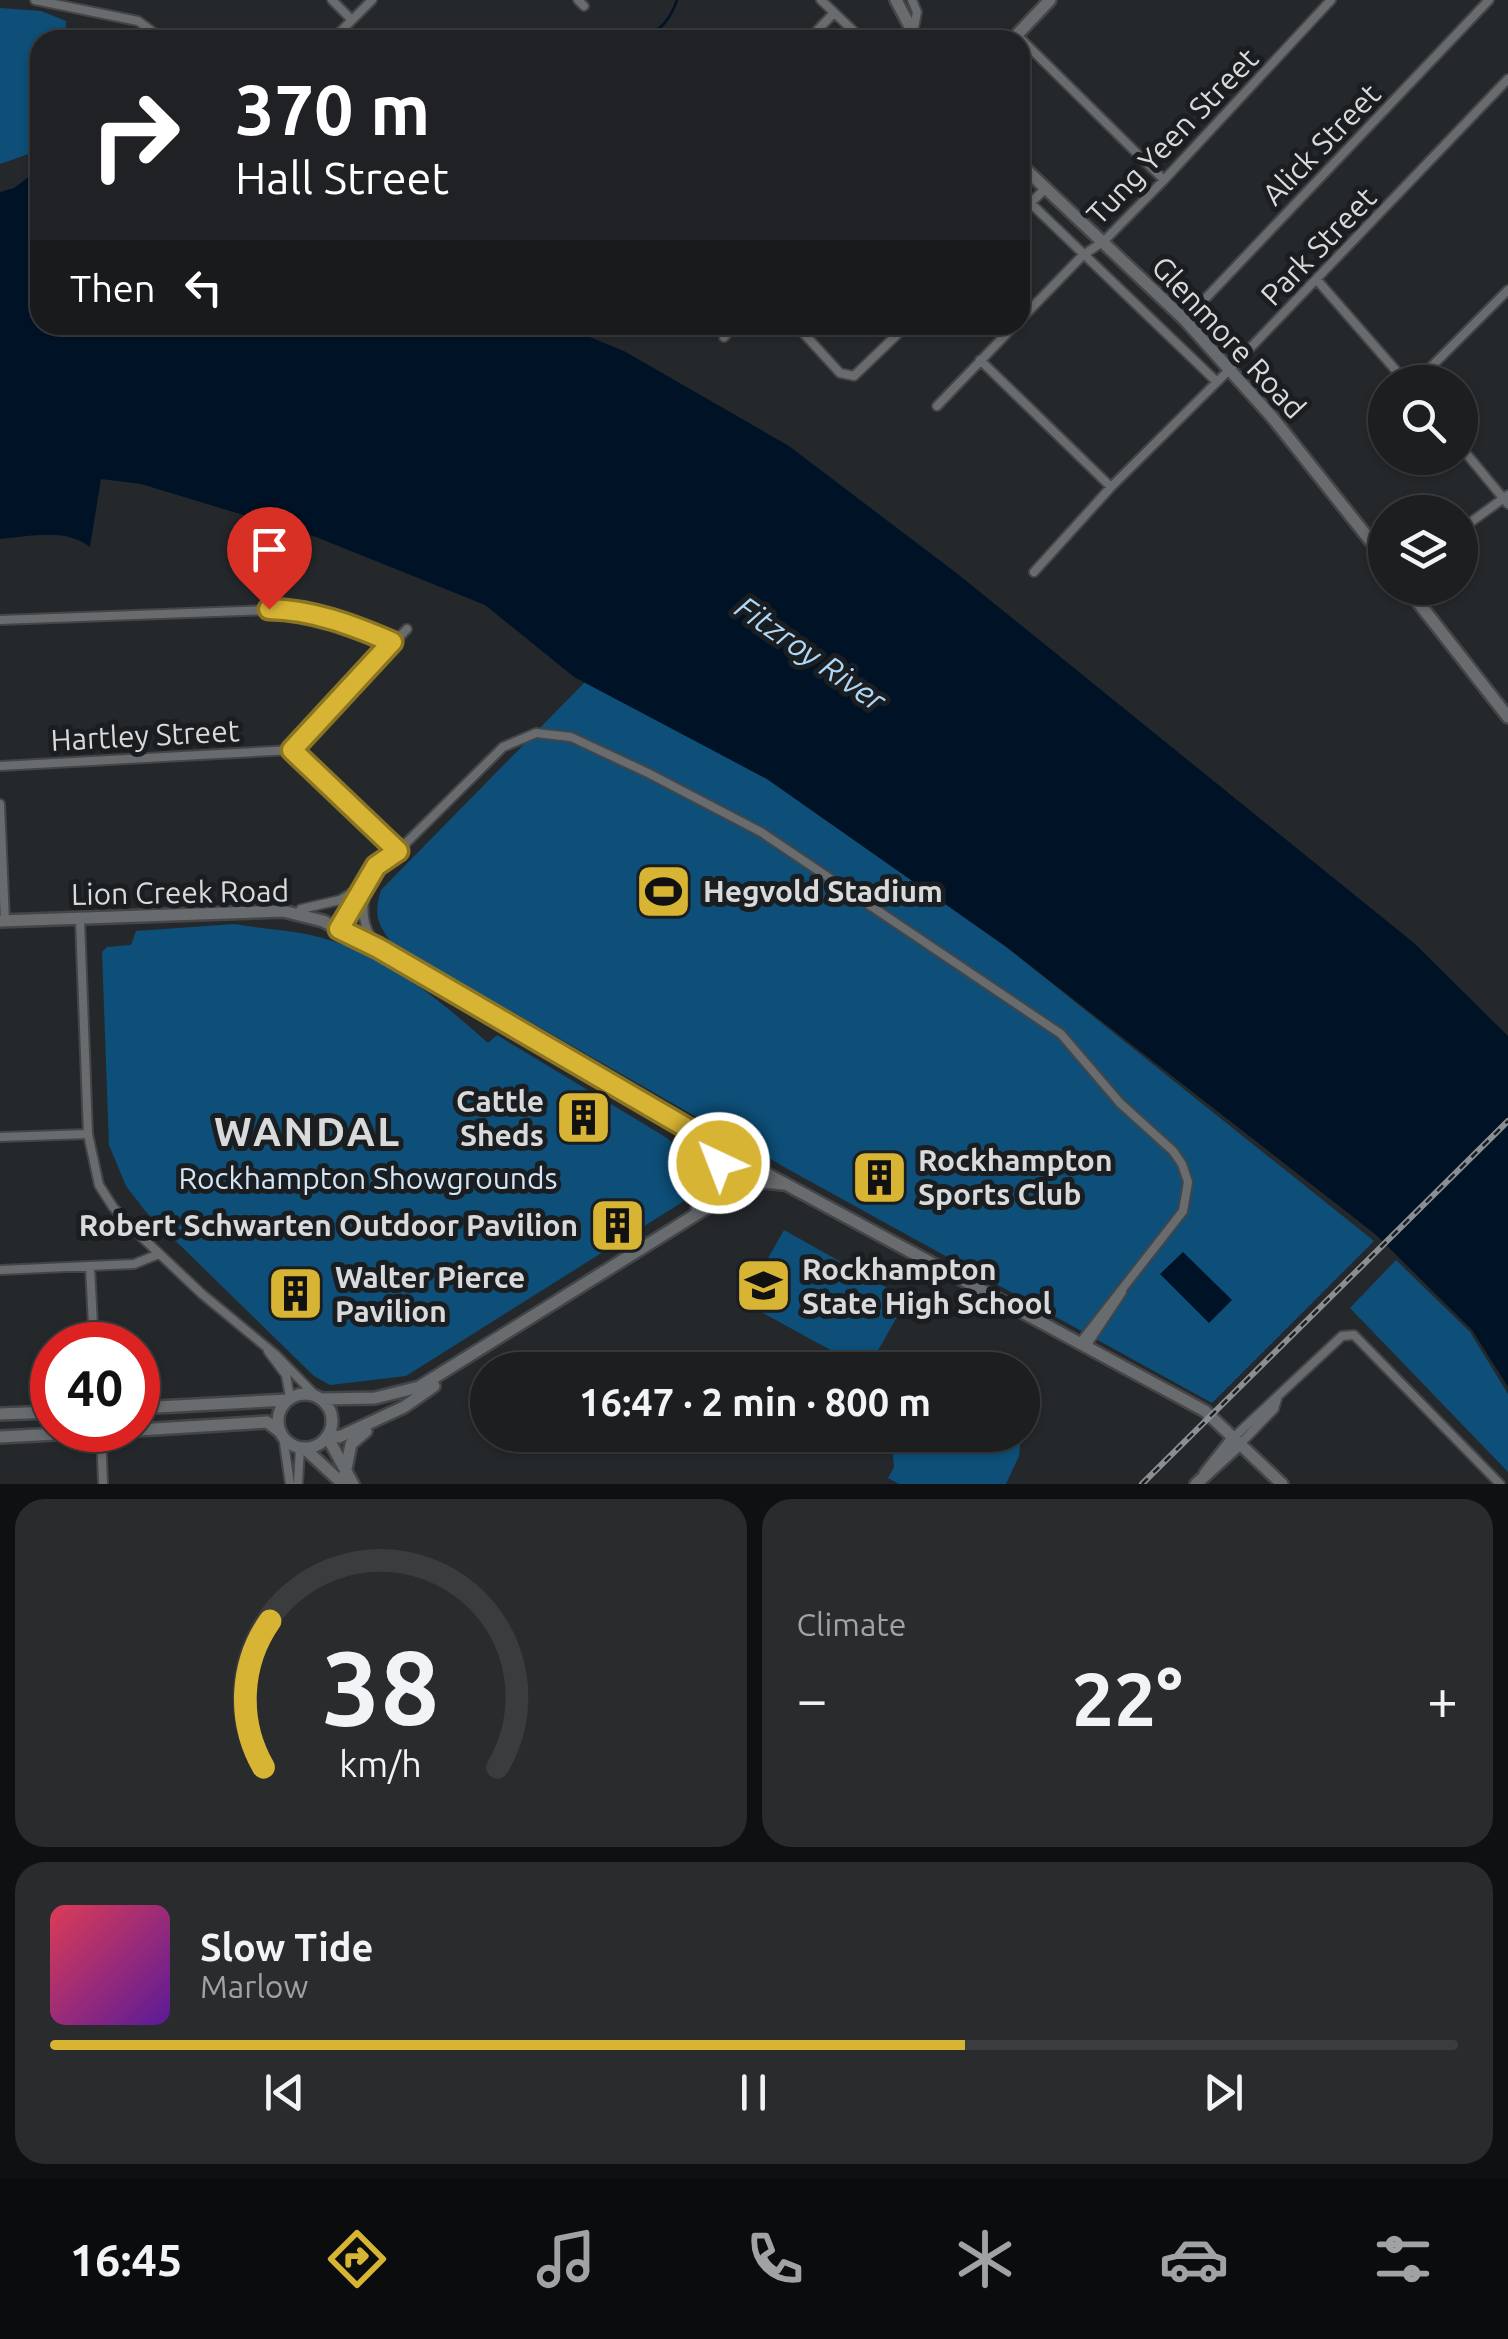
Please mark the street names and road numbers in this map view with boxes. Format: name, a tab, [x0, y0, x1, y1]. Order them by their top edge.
street label: Tung Yeen Street	[1079, 41, 1265, 231]
street label: Alick Street	[1255, 77, 1387, 211]
street label: Park Street	[1254, 180, 1383, 312]
street label: Glenmore Road	[1145, 249, 1313, 425]
street label: Hartley Street	[50, 713, 240, 757]
street label: Lion Creek Road	[71, 873, 289, 911]

